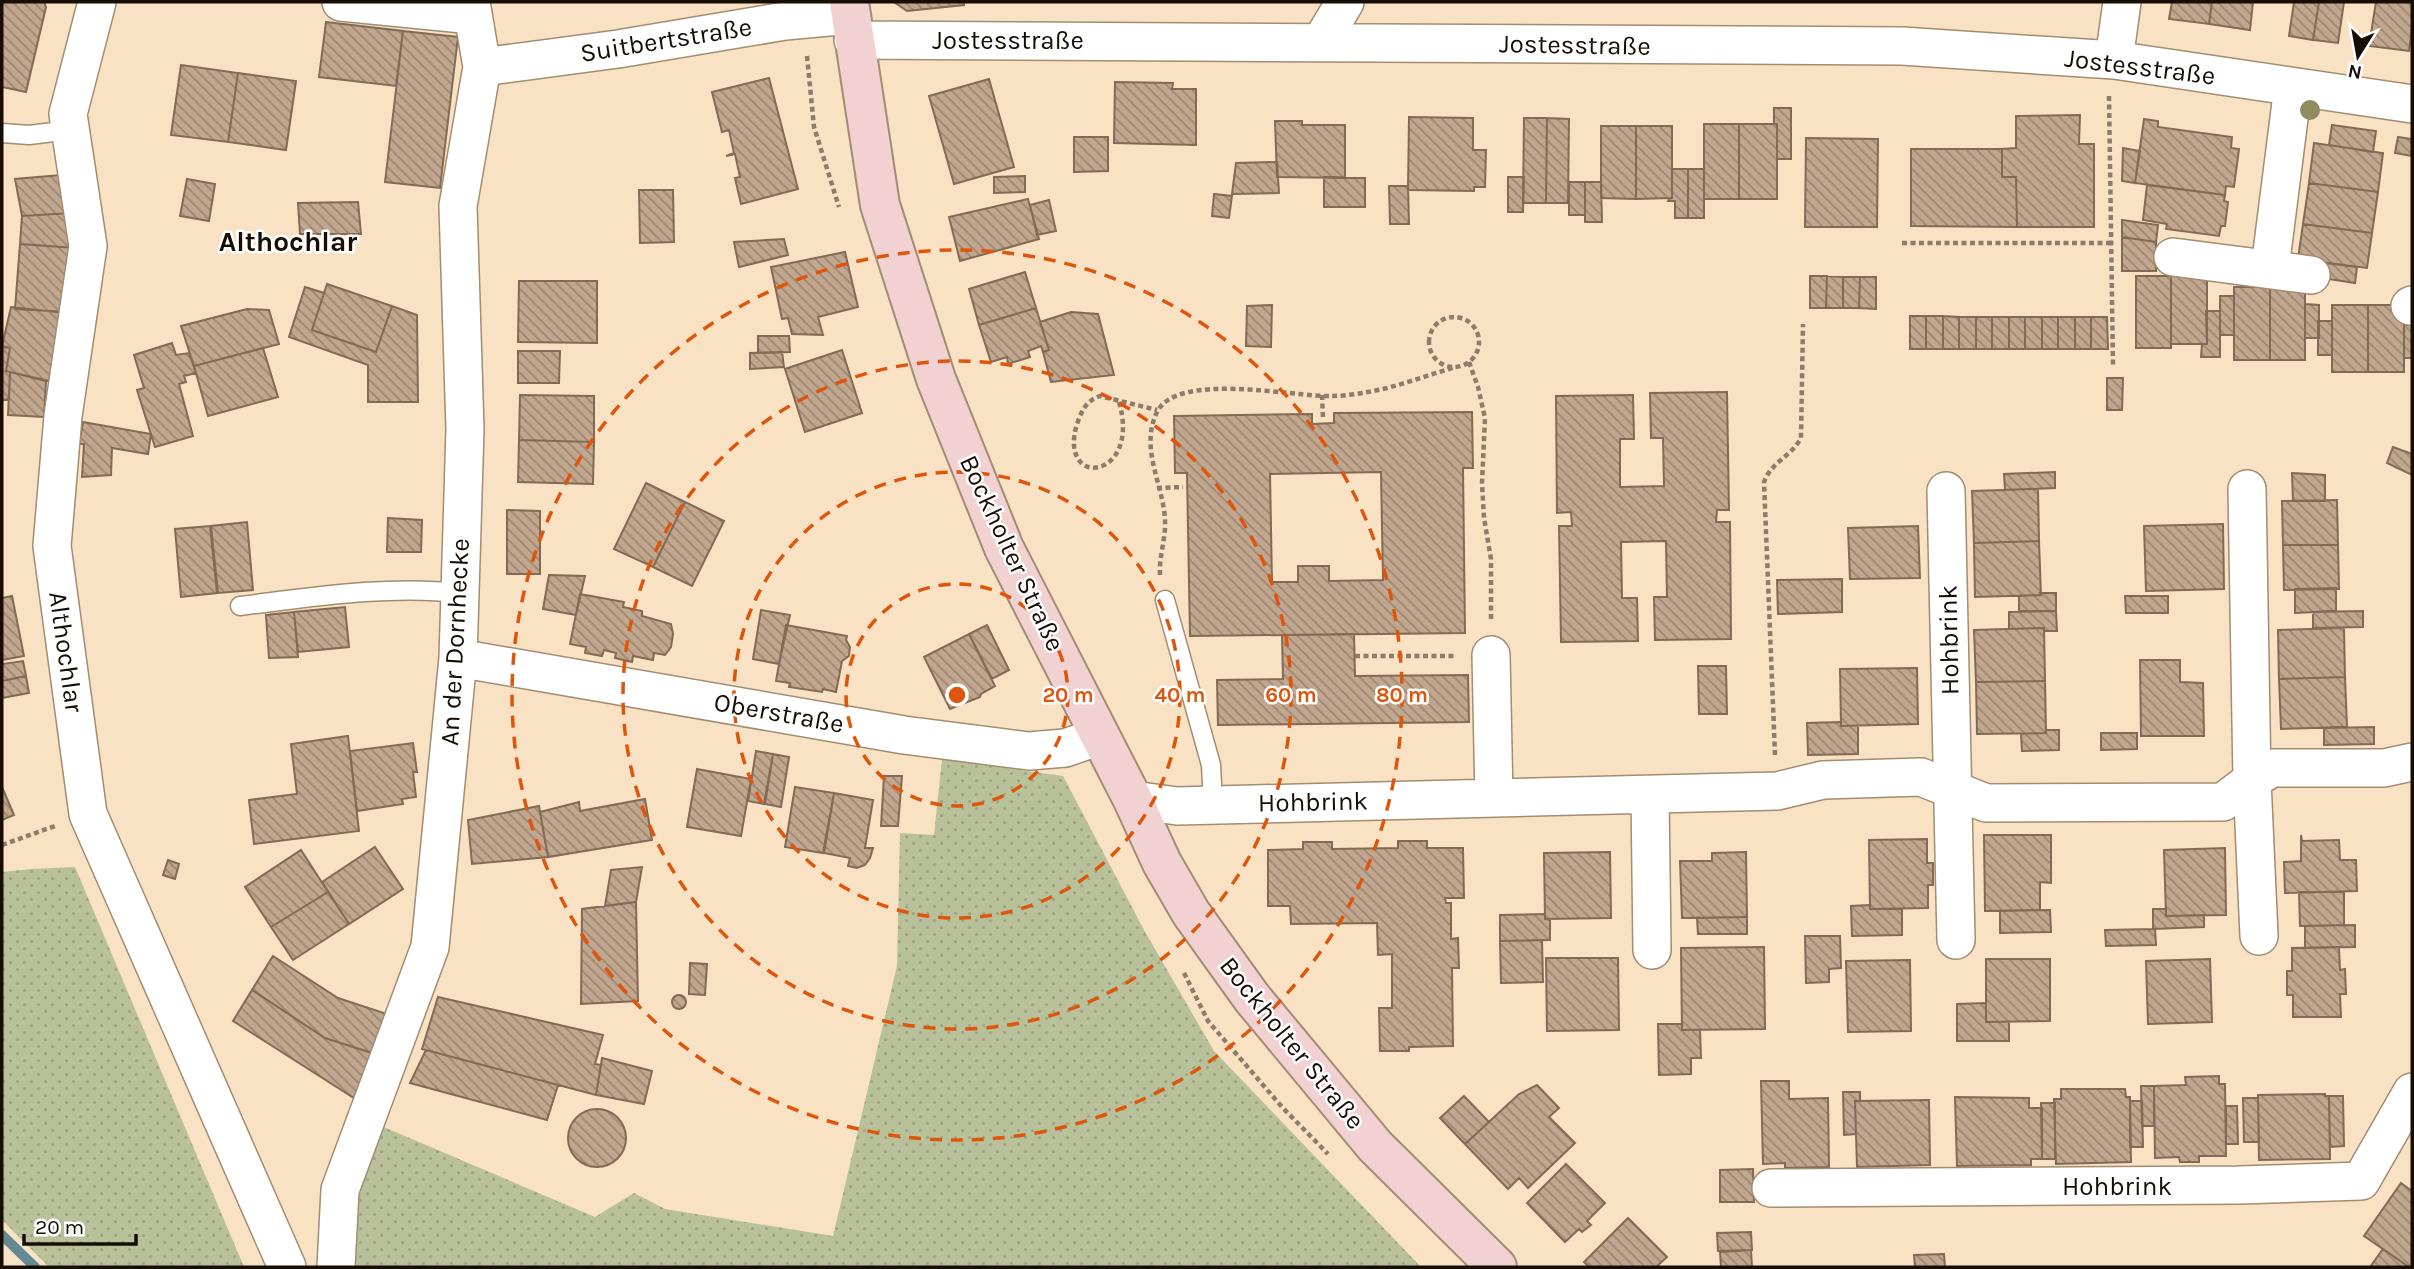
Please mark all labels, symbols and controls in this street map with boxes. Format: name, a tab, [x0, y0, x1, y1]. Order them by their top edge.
street label: Suitbertstraße	[578, 11, 754, 69]
north arrow	[2323, 21, 2393, 91]
street label: Jostesstraße	[932, 25, 1084, 56]
street label: Jostesstraße	[1499, 28, 1651, 62]
street label: Jostesstraße	[2063, 42, 2217, 92]
text: N	[2346, 60, 2364, 84]
district label: Althochlar	[219, 225, 357, 258]
street label: Bockholter Straße	[953, 450, 1071, 656]
street label: An der Dornhecke	[434, 537, 476, 747]
street label: Hohbrink	[1933, 585, 1965, 695]
street label: Althochlar	[42, 589, 90, 715]
centre of rings	[945, 683, 969, 707]
text: 20 m	[1042, 683, 1094, 707]
text: 40 m	[1154, 683, 1206, 707]
text: 60 m	[1265, 683, 1317, 707]
text: 80 m	[1376, 683, 1428, 707]
street label: Oberstraße	[712, 686, 846, 740]
street label: Hohbrink	[1258, 786, 1368, 818]
street label: Bockholter Straße	[1213, 951, 1371, 1135]
street label: Hohbrink	[2062, 1171, 2172, 1202]
scale bar	[24, 1202, 136, 1246]
text: 20 m	[35, 1215, 84, 1239]

